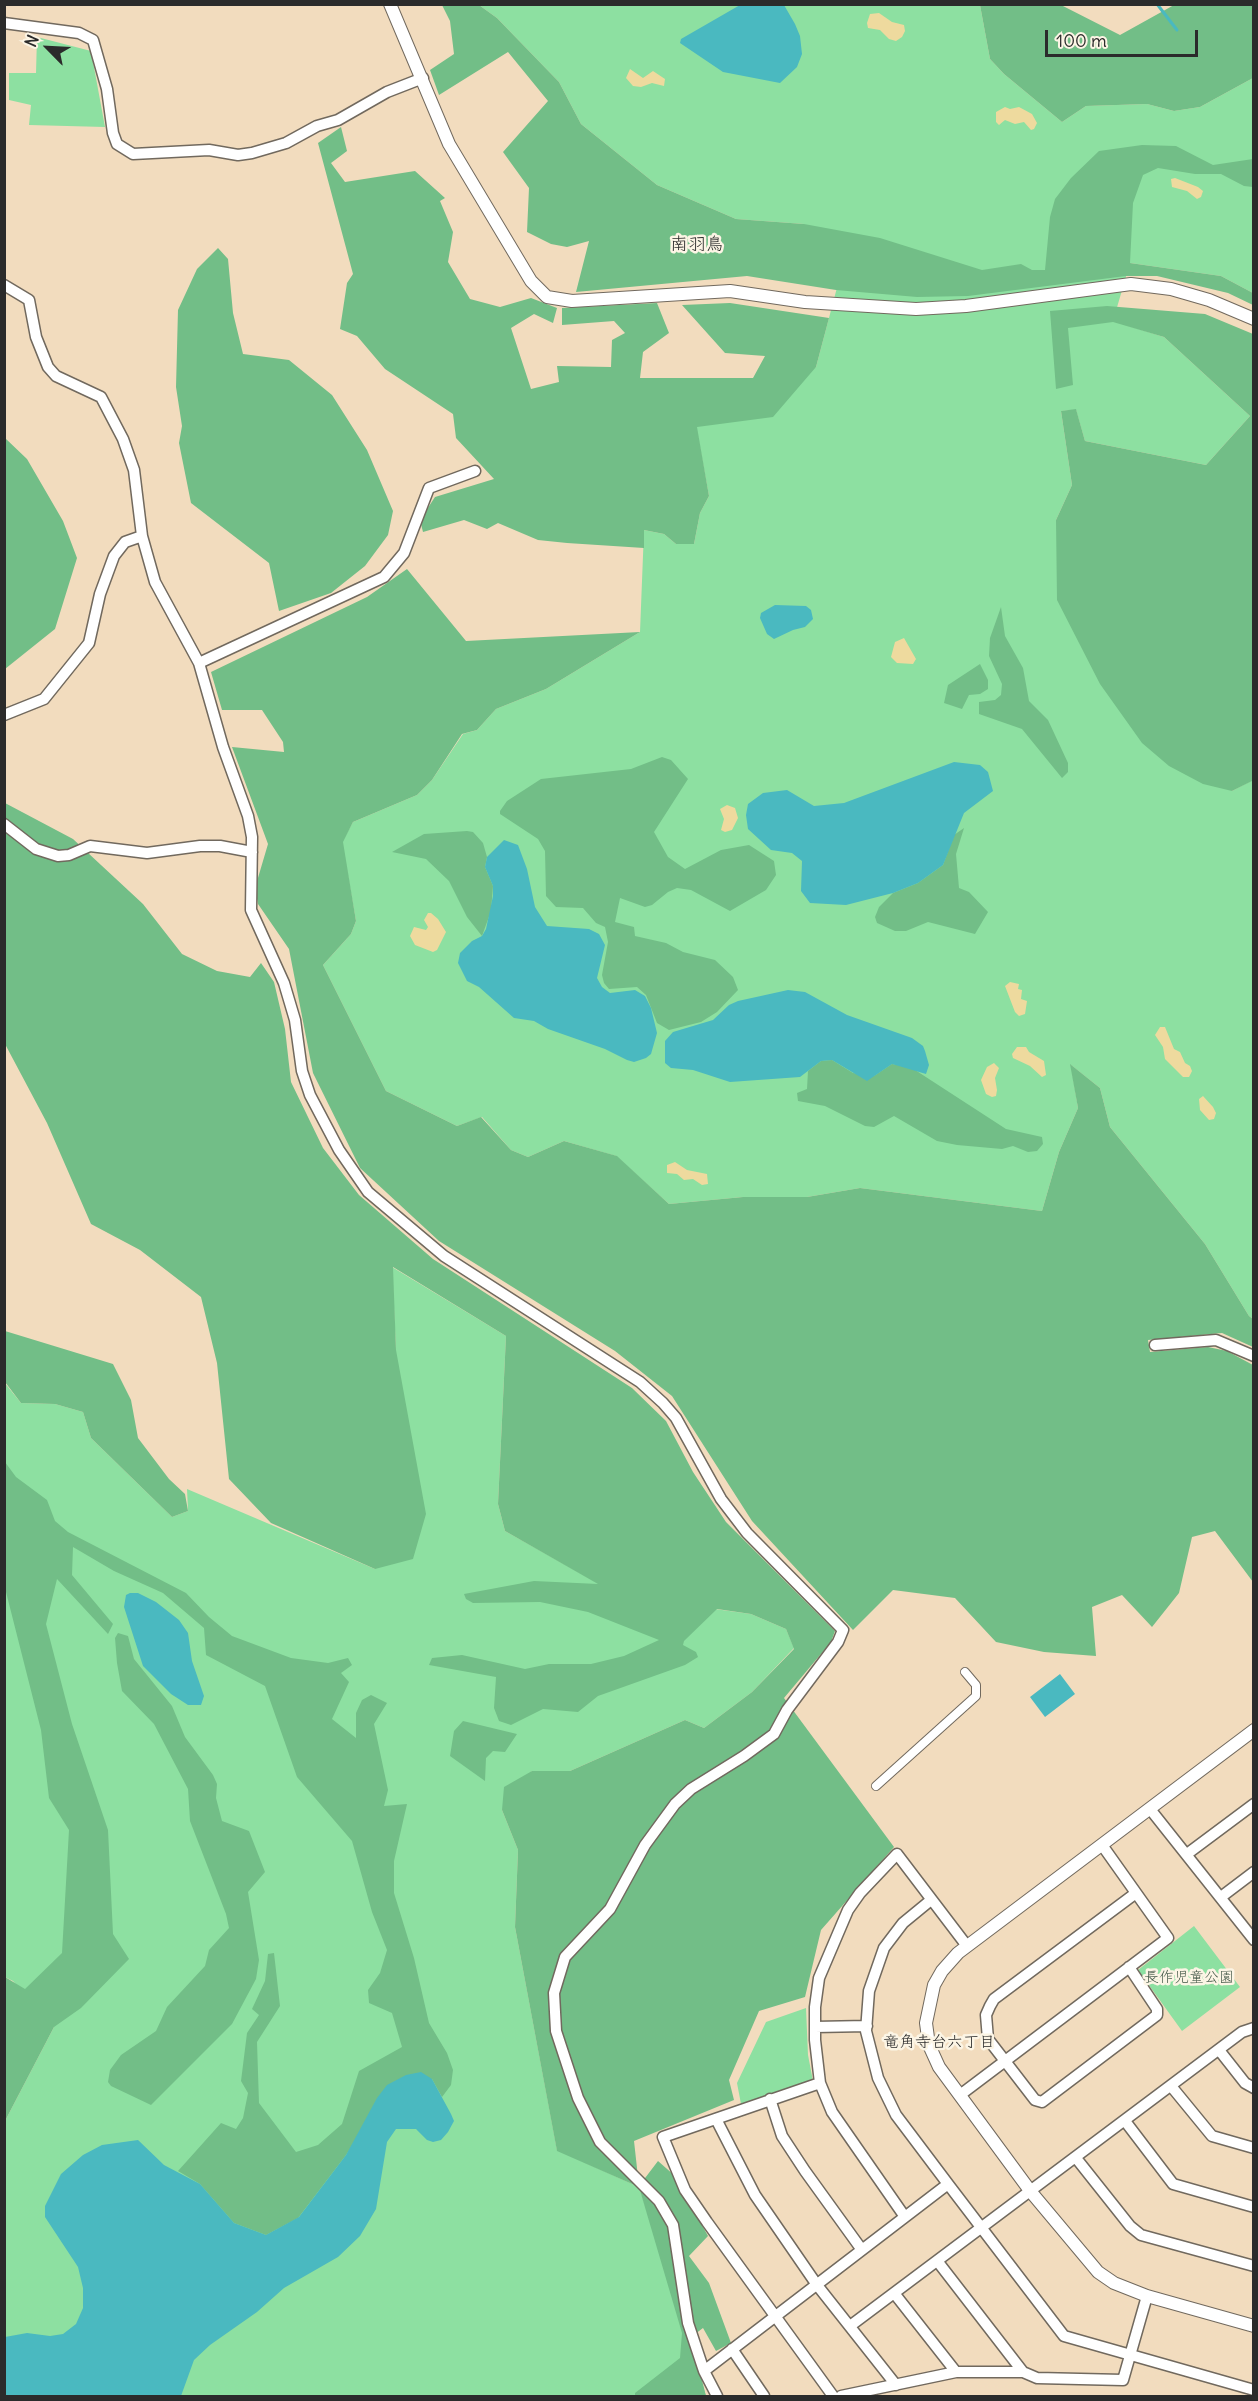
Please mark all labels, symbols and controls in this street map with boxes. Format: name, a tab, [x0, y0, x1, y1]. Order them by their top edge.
north arrow	[18, 18, 78, 78]
scale bar	[1048, 18, 1201, 56]
text: 100 m	[1056, 29, 1107, 52]
text: N	[20, 32, 43, 50]
district label: 南羽鳥	[670, 234, 724, 256]
park label: 長作児童公園	[1144, 1969, 1234, 1987]
district label: 竜角寺台六丁目	[883, 2032, 995, 2052]

